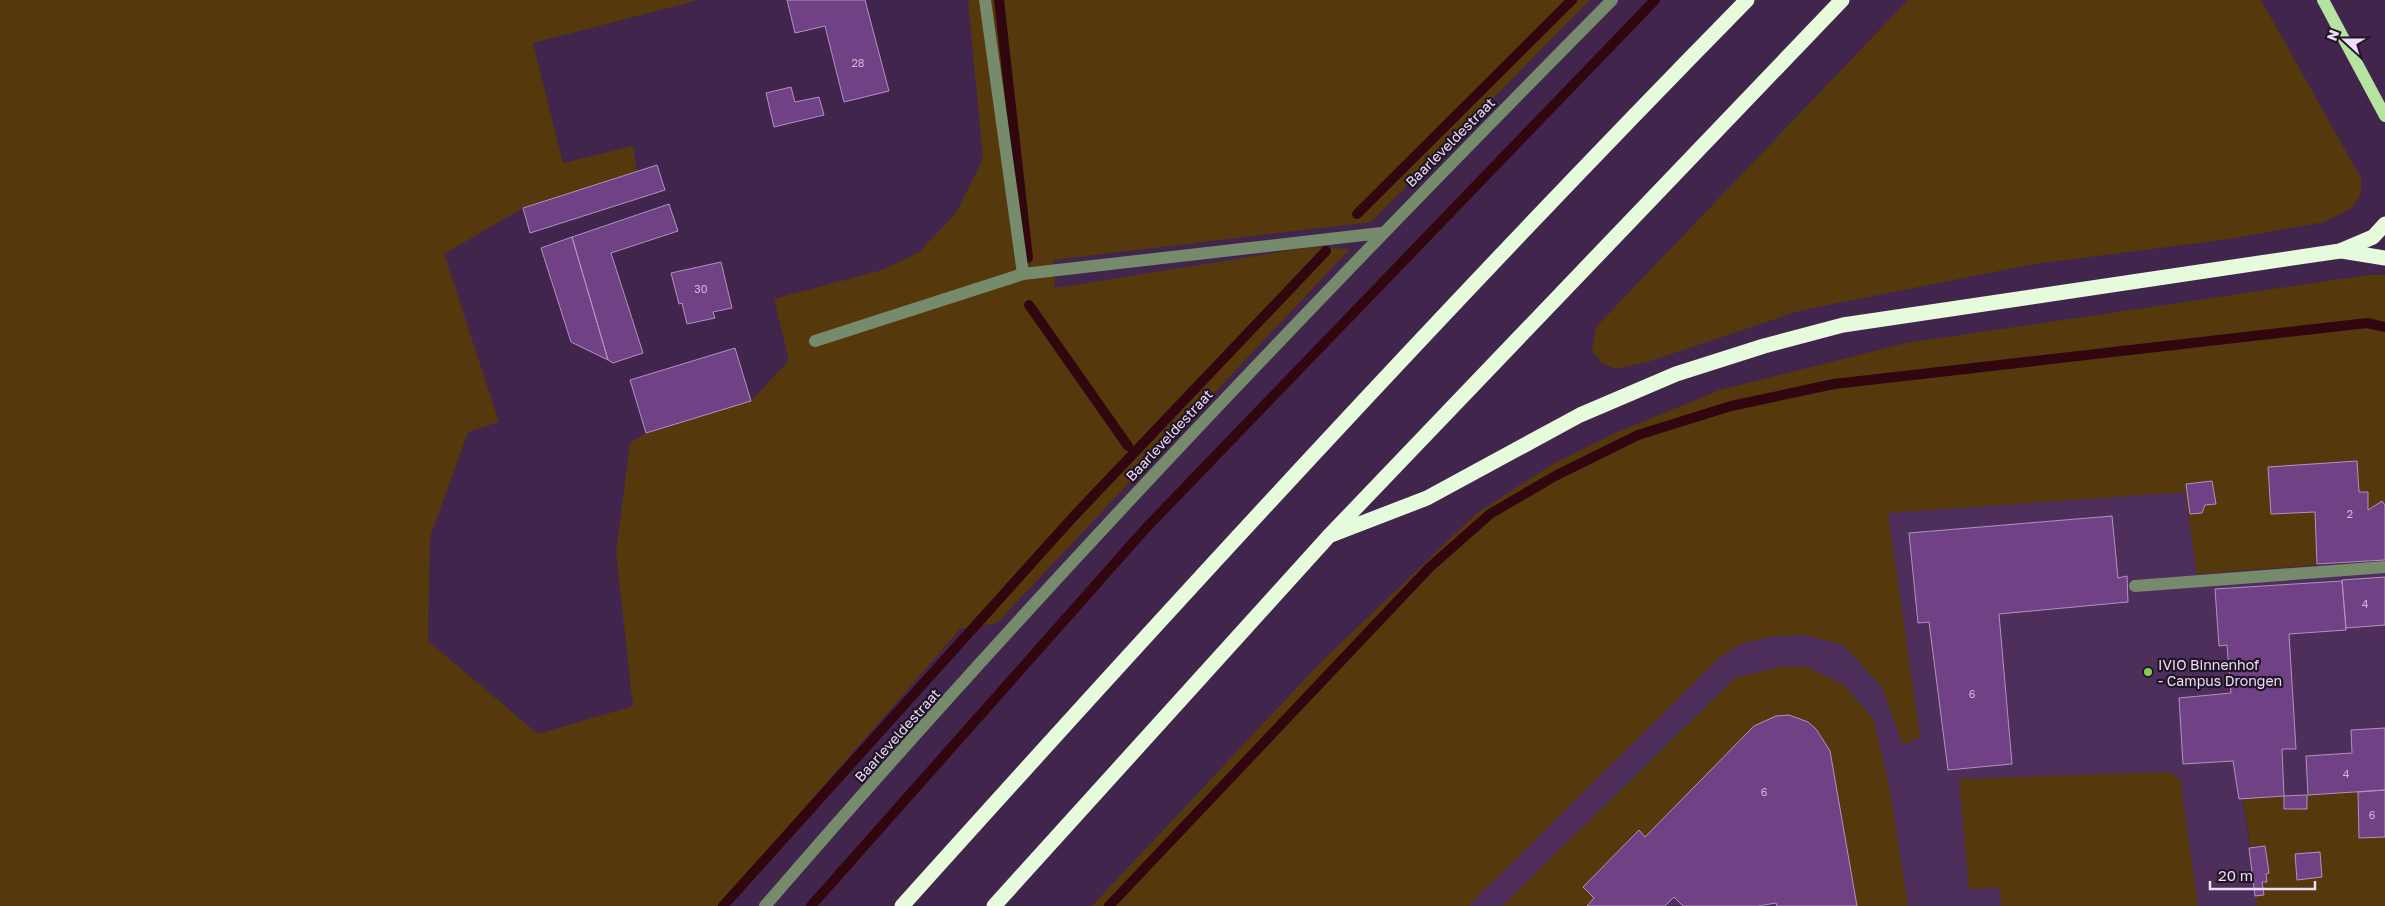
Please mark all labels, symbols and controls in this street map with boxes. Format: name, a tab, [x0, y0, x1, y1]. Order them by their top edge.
north arrow	[2320, 15, 2370, 65]
text: N	[2323, 27, 2342, 43]
house number: 28	[851, 56, 865, 69]
street label: Baarleveldestraat	[1402, 94, 1498, 190]
house number: 30	[694, 282, 708, 295]
street label: Baarleveldestraat	[1122, 386, 1216, 484]
house number: 2	[2347, 507, 2353, 520]
house number: 4	[2362, 597, 2369, 610]
place label: IVIO Binnenhof - Campus Drongen	[2158, 656, 2282, 689]
marker: IVIO Binnenhof - Campus Drongen	[2142, 666, 2154, 678]
street label: Baarleveldestraat	[851, 685, 943, 785]
house number: 6	[1969, 687, 1976, 700]
house number: 4	[2343, 767, 2350, 780]
house number: 6	[1761, 785, 1768, 798]
house number: 6	[2369, 808, 2376, 821]
scale bar	[2210, 858, 2315, 890]
text: 20 m	[2218, 866, 2253, 884]

